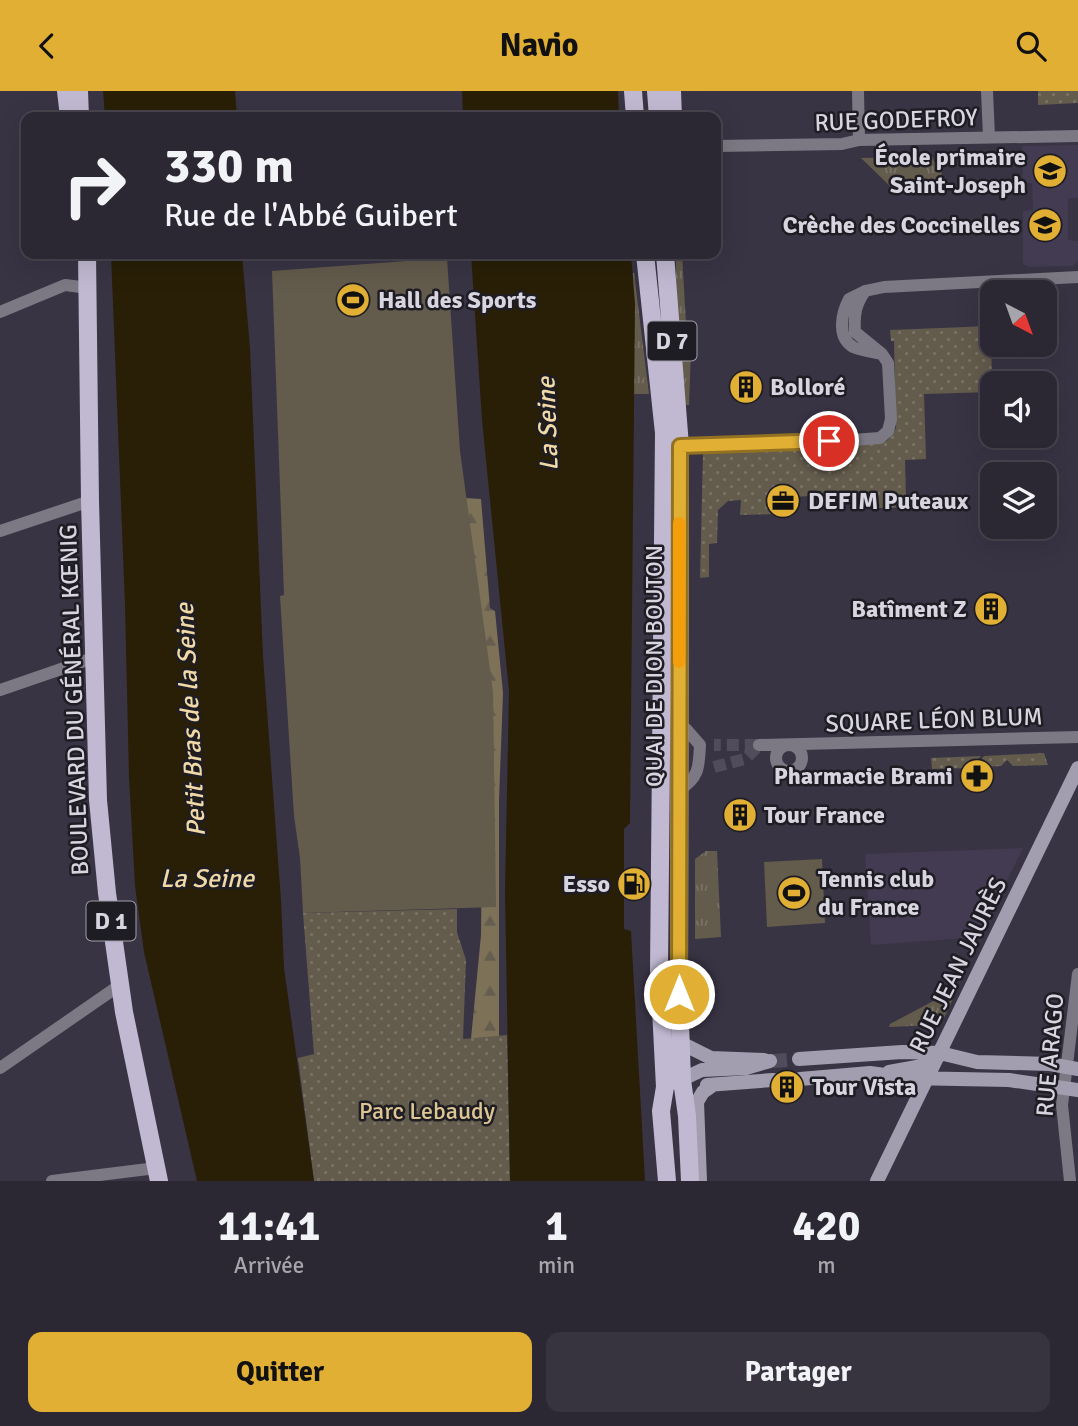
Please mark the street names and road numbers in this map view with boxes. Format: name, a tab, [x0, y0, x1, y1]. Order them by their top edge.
street label: RUE GODEFROY	[814, 102, 978, 138]
road number: D 7	[648, 321, 696, 361]
street label: BOULEVARD DU GÉNÉRAL KŒNIG	[53, 524, 95, 876]
street label: QUAI DE DION BOUTON	[639, 545, 669, 787]
street label: SQUARE LÉON BLUM	[825, 701, 1043, 739]
street label: RUE JEAN JAURÈS	[903, 872, 1013, 1058]
road number: D 1	[86, 901, 136, 941]
street label: RUE ARAGO	[1030, 992, 1070, 1118]

